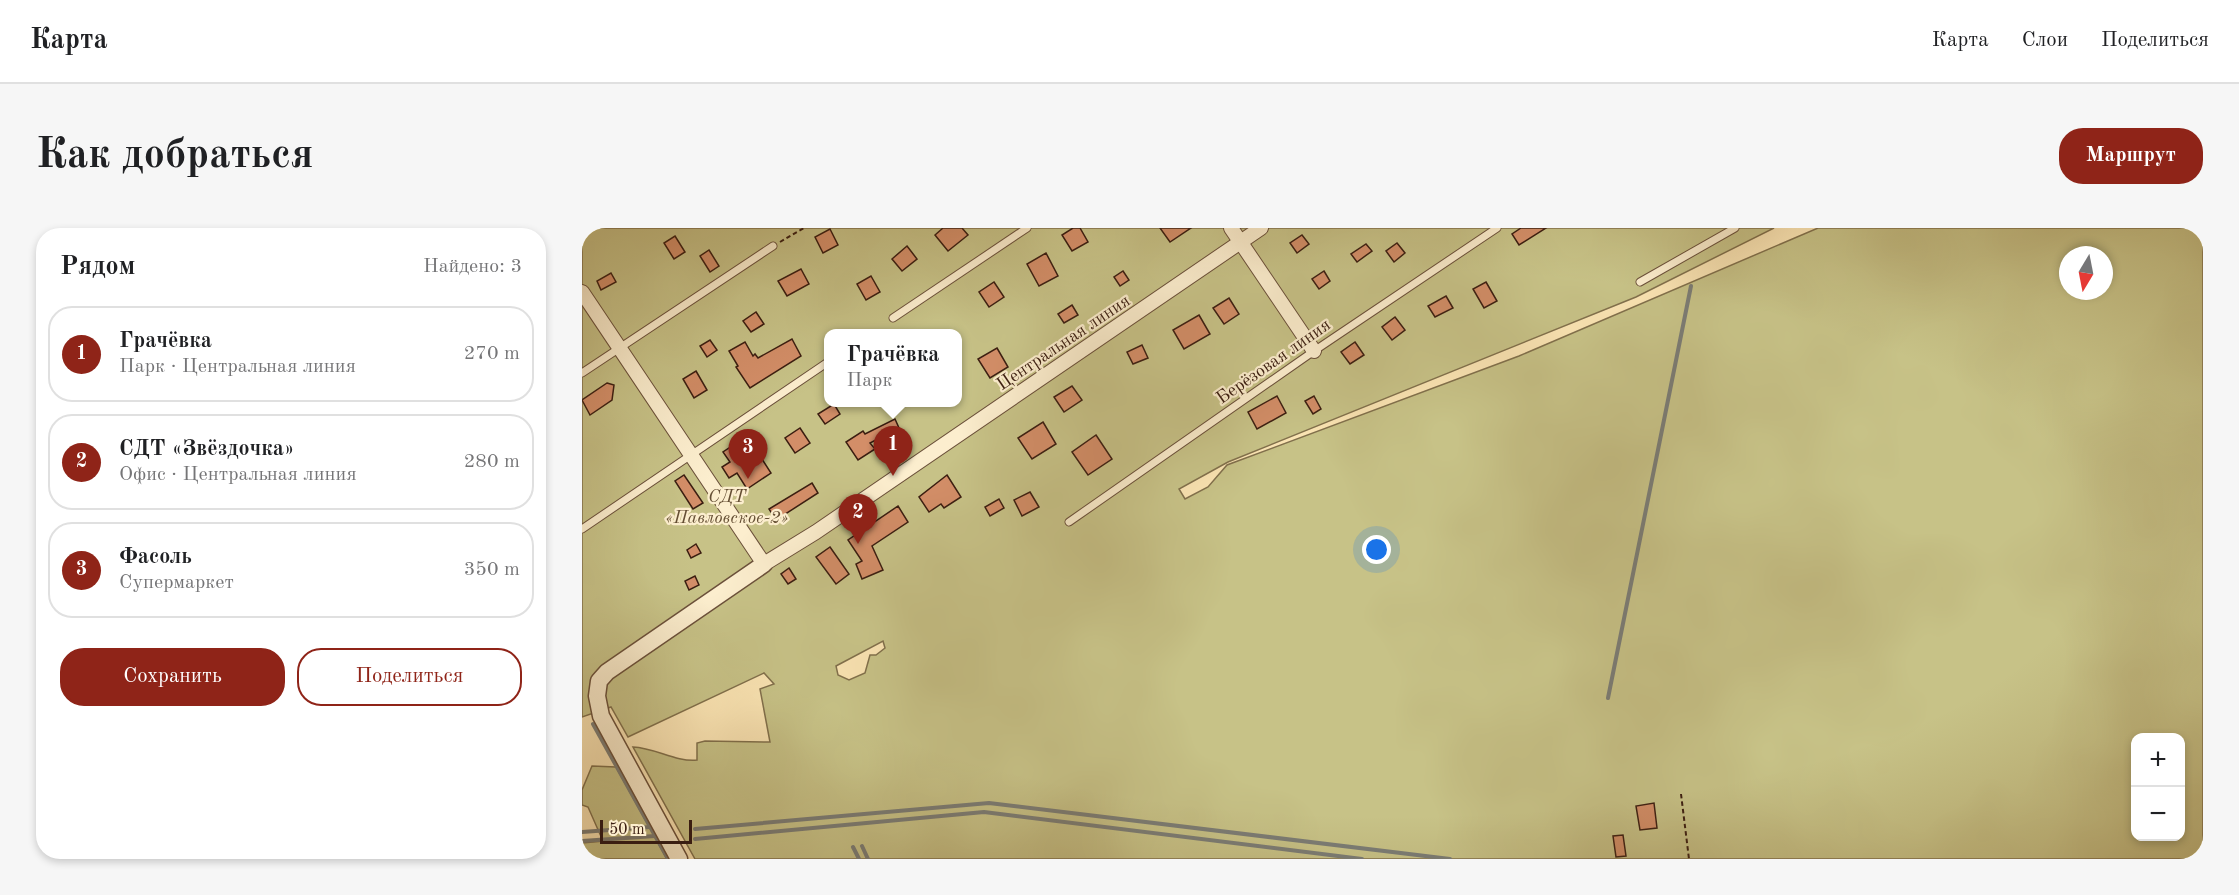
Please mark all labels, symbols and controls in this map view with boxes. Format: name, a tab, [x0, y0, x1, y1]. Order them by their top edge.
text: Карта	[30, 27, 108, 55]
text: Карта	[1932, 30, 1989, 51]
text: Слои	[2022, 30, 2068, 51]
text: Поделиться	[2101, 30, 2209, 51]
button: Маршрут	[2059, 128, 2203, 184]
text: Как добраться	[36, 135, 313, 177]
north arrow	[2059, 246, 2113, 300]
text: Рядом	[60, 254, 135, 280]
text: Найдено: 3	[423, 257, 522, 277]
street label: Центральная линия	[994, 292, 1134, 394]
street label: Берёзовая линия	[1213, 316, 1334, 408]
popup	[824, 329, 962, 407]
text: Грачёвка	[119, 330, 212, 352]
text: 1	[76, 344, 87, 364]
text: 270 m	[464, 344, 520, 364]
text: Грачёвка	[846, 344, 940, 366]
text: Парк · Центральная линия	[119, 357, 356, 377]
text: Парк	[846, 371, 893, 391]
pin: 1	[874, 426, 912, 476]
pin: 3	[728, 430, 768, 479]
text: СДТ «Звёздочка»	[119, 438, 294, 460]
text: 2	[76, 452, 87, 472]
text: 280 m	[464, 452, 520, 472]
text: Офис · Центральная линия	[119, 465, 357, 485]
park label: СДТ «Павловское-2»	[666, 488, 789, 527]
pin: 2	[838, 494, 878, 544]
your location	[1362, 535, 1391, 564]
text: Фасоль	[119, 546, 192, 568]
text: 3	[76, 560, 87, 580]
text: 350 m	[464, 560, 520, 580]
text: Супермаркет	[119, 573, 234, 593]
button: Сохранить	[60, 648, 285, 706]
button: Поделиться	[297, 648, 522, 706]
map controls	[2131, 733, 2185, 841]
button: +	[2131, 733, 2185, 787]
button: −	[2131, 787, 2185, 841]
scale bar	[600, 817, 692, 844]
text: 50 m	[609, 822, 645, 838]

